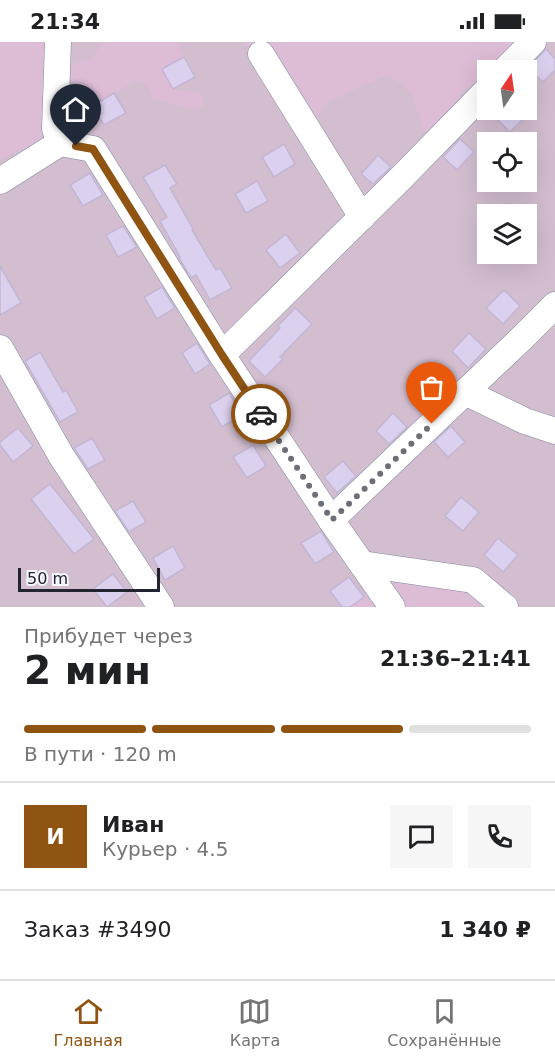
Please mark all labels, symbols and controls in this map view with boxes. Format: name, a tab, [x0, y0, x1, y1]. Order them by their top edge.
text: 21:34	[30, 9, 100, 34]
north arrow	[477, 60, 537, 120]
map controls	[477, 60, 537, 264]
pin	[50, 84, 101, 146]
icon: home	[59, 93, 92, 126]
button: locate	[477, 132, 537, 192]
button: layers	[477, 204, 537, 264]
pin	[406, 362, 457, 424]
icon: bag	[415, 371, 448, 404]
courier	[231, 384, 291, 444]
icon: car	[245, 398, 278, 431]
scale bar	[18, 565, 160, 592]
text: 50 m	[27, 569, 68, 588]
text: Прибудет через	[24, 624, 193, 648]
text: 21:36–21:41	[380, 646, 531, 671]
text: 2 мин	[24, 648, 151, 693]
text: В пути · 120 m	[24, 742, 177, 766]
button: chat	[390, 805, 453, 868]
button: phone	[468, 805, 531, 868]
text: Иван	[102, 812, 164, 837]
text: И	[46, 824, 65, 849]
text: Курьер · 4.5	[102, 837, 228, 861]
text: Заказ #3490	[24, 917, 171, 942]
text: 1 340 ₽	[439, 917, 531, 942]
tab: Главная	[54, 995, 123, 1050]
tab: Карта	[230, 995, 280, 1050]
tab: Сохранённые	[387, 995, 501, 1050]

